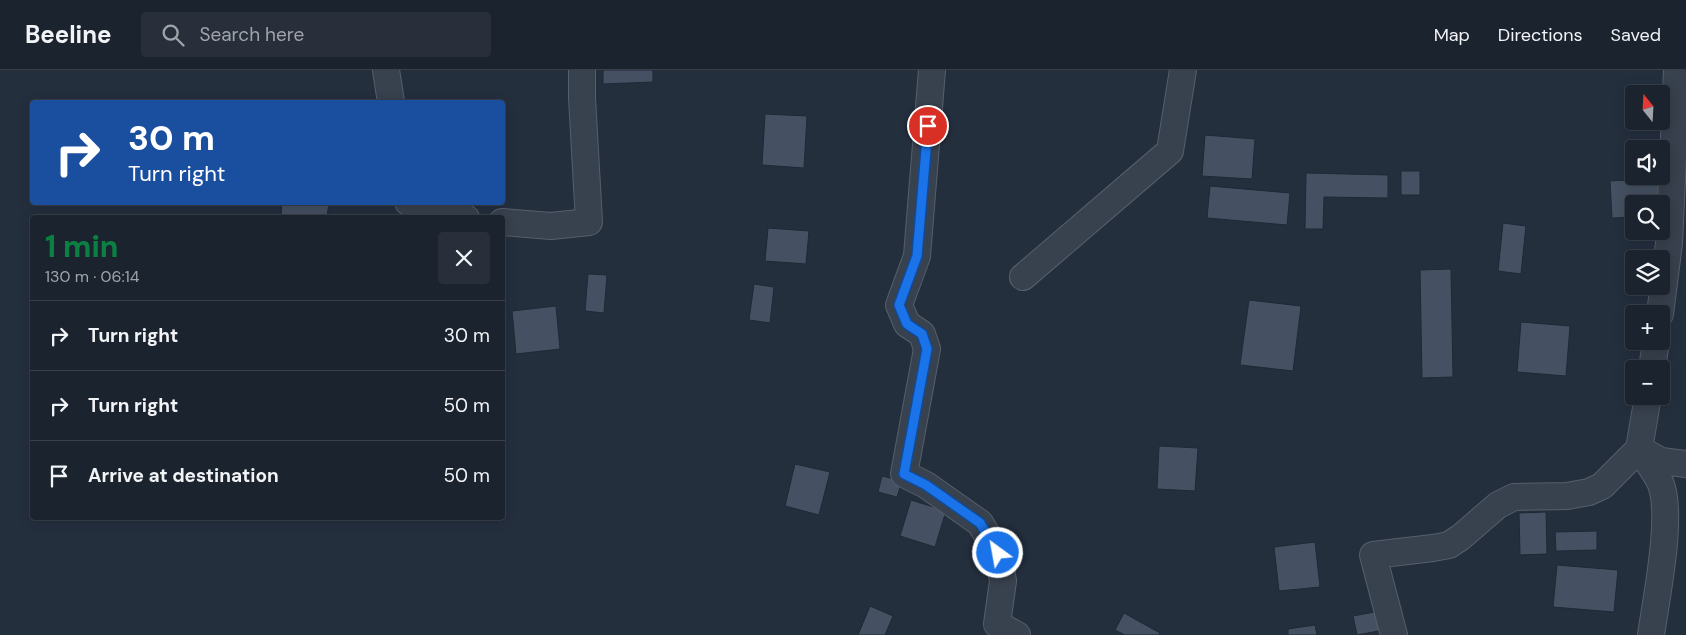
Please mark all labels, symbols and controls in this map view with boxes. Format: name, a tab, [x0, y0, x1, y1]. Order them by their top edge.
search box	[141, 12, 491, 57]
text: Beeline	[25, 19, 111, 50]
icon: search	[159, 21, 187, 49]
text: Search here	[199, 22, 304, 47]
text: Map	[1434, 23, 1470, 47]
text: Directions	[1498, 23, 1583, 47]
text: Saved	[1611, 23, 1661, 47]
north arrow	[1625, 85, 1670, 130]
map controls	[1625, 85, 1670, 405]
pin	[907, 105, 949, 147]
icon: arrive	[914, 112, 942, 140]
text: 30 m	[128, 115, 215, 161]
icon: right	[45, 120, 110, 185]
button: sound	[1625, 140, 1670, 185]
text: Turn right	[128, 159, 225, 188]
button: search	[1625, 195, 1670, 240]
text: 1 min	[45, 227, 118, 266]
button: close	[438, 232, 490, 284]
button: layers	[1625, 250, 1670, 295]
text: 130 m · 06:14	[45, 266, 140, 287]
button: +	[1625, 305, 1670, 350]
icon: right	[45, 322, 73, 350]
text: Turn right	[88, 323, 178, 348]
text: 30 m	[444, 323, 490, 348]
button: −	[1625, 360, 1670, 405]
icon: right	[45, 392, 73, 420]
text: Turn right	[88, 393, 178, 418]
text: 50 m	[443, 393, 490, 418]
icon: arrive	[45, 462, 73, 490]
text: Arrive at destination	[88, 463, 279, 488]
text: 50 m	[443, 463, 490, 488]
position arrow	[971, 526, 1023, 578]

